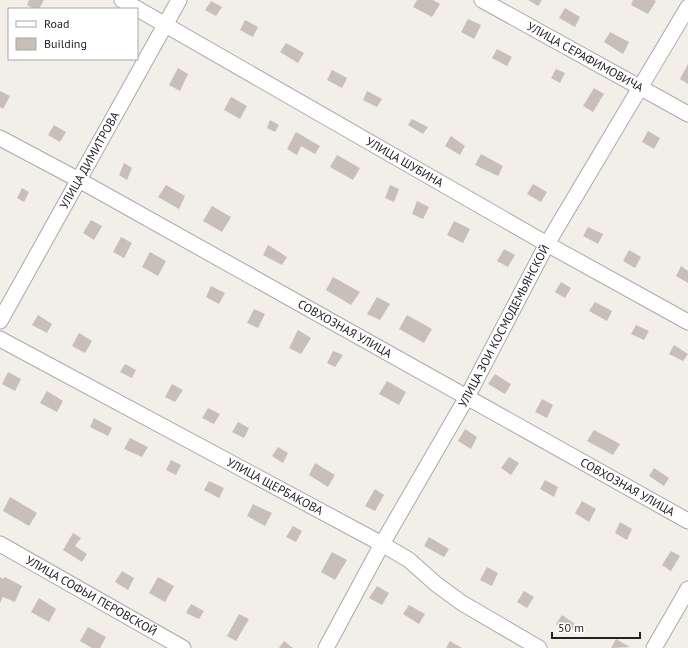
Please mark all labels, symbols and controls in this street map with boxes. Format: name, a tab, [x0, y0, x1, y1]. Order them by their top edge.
legend	[8, 8, 138, 60]
text: Road	[44, 16, 69, 31]
street label: УЛИЦА СЕРАФИМОВИЧА	[525, 18, 646, 95]
text: Building	[44, 36, 87, 51]
street label: УЛИЦА ДИМИТРОВА	[56, 109, 122, 211]
street label: УЛИЦА ШУБИНА	[363, 134, 446, 190]
street label: УЛИЦА ЗОИ КОСМОДЕМЬЯНСКОЙ	[455, 242, 552, 410]
street label: СОВХОЗНАЯ УЛИЦА	[295, 296, 395, 361]
street label: УЛИЦА ЩЕРБАКОВА	[224, 454, 326, 518]
street label: СОВХОЗНАЯ УЛИЦА	[578, 454, 677, 519]
street label: УЛИЦА СОФЬИ ПЕРОВСКОЙ	[23, 552, 160, 639]
scale bar	[552, 614, 640, 640]
text: 50 m	[558, 620, 584, 635]

